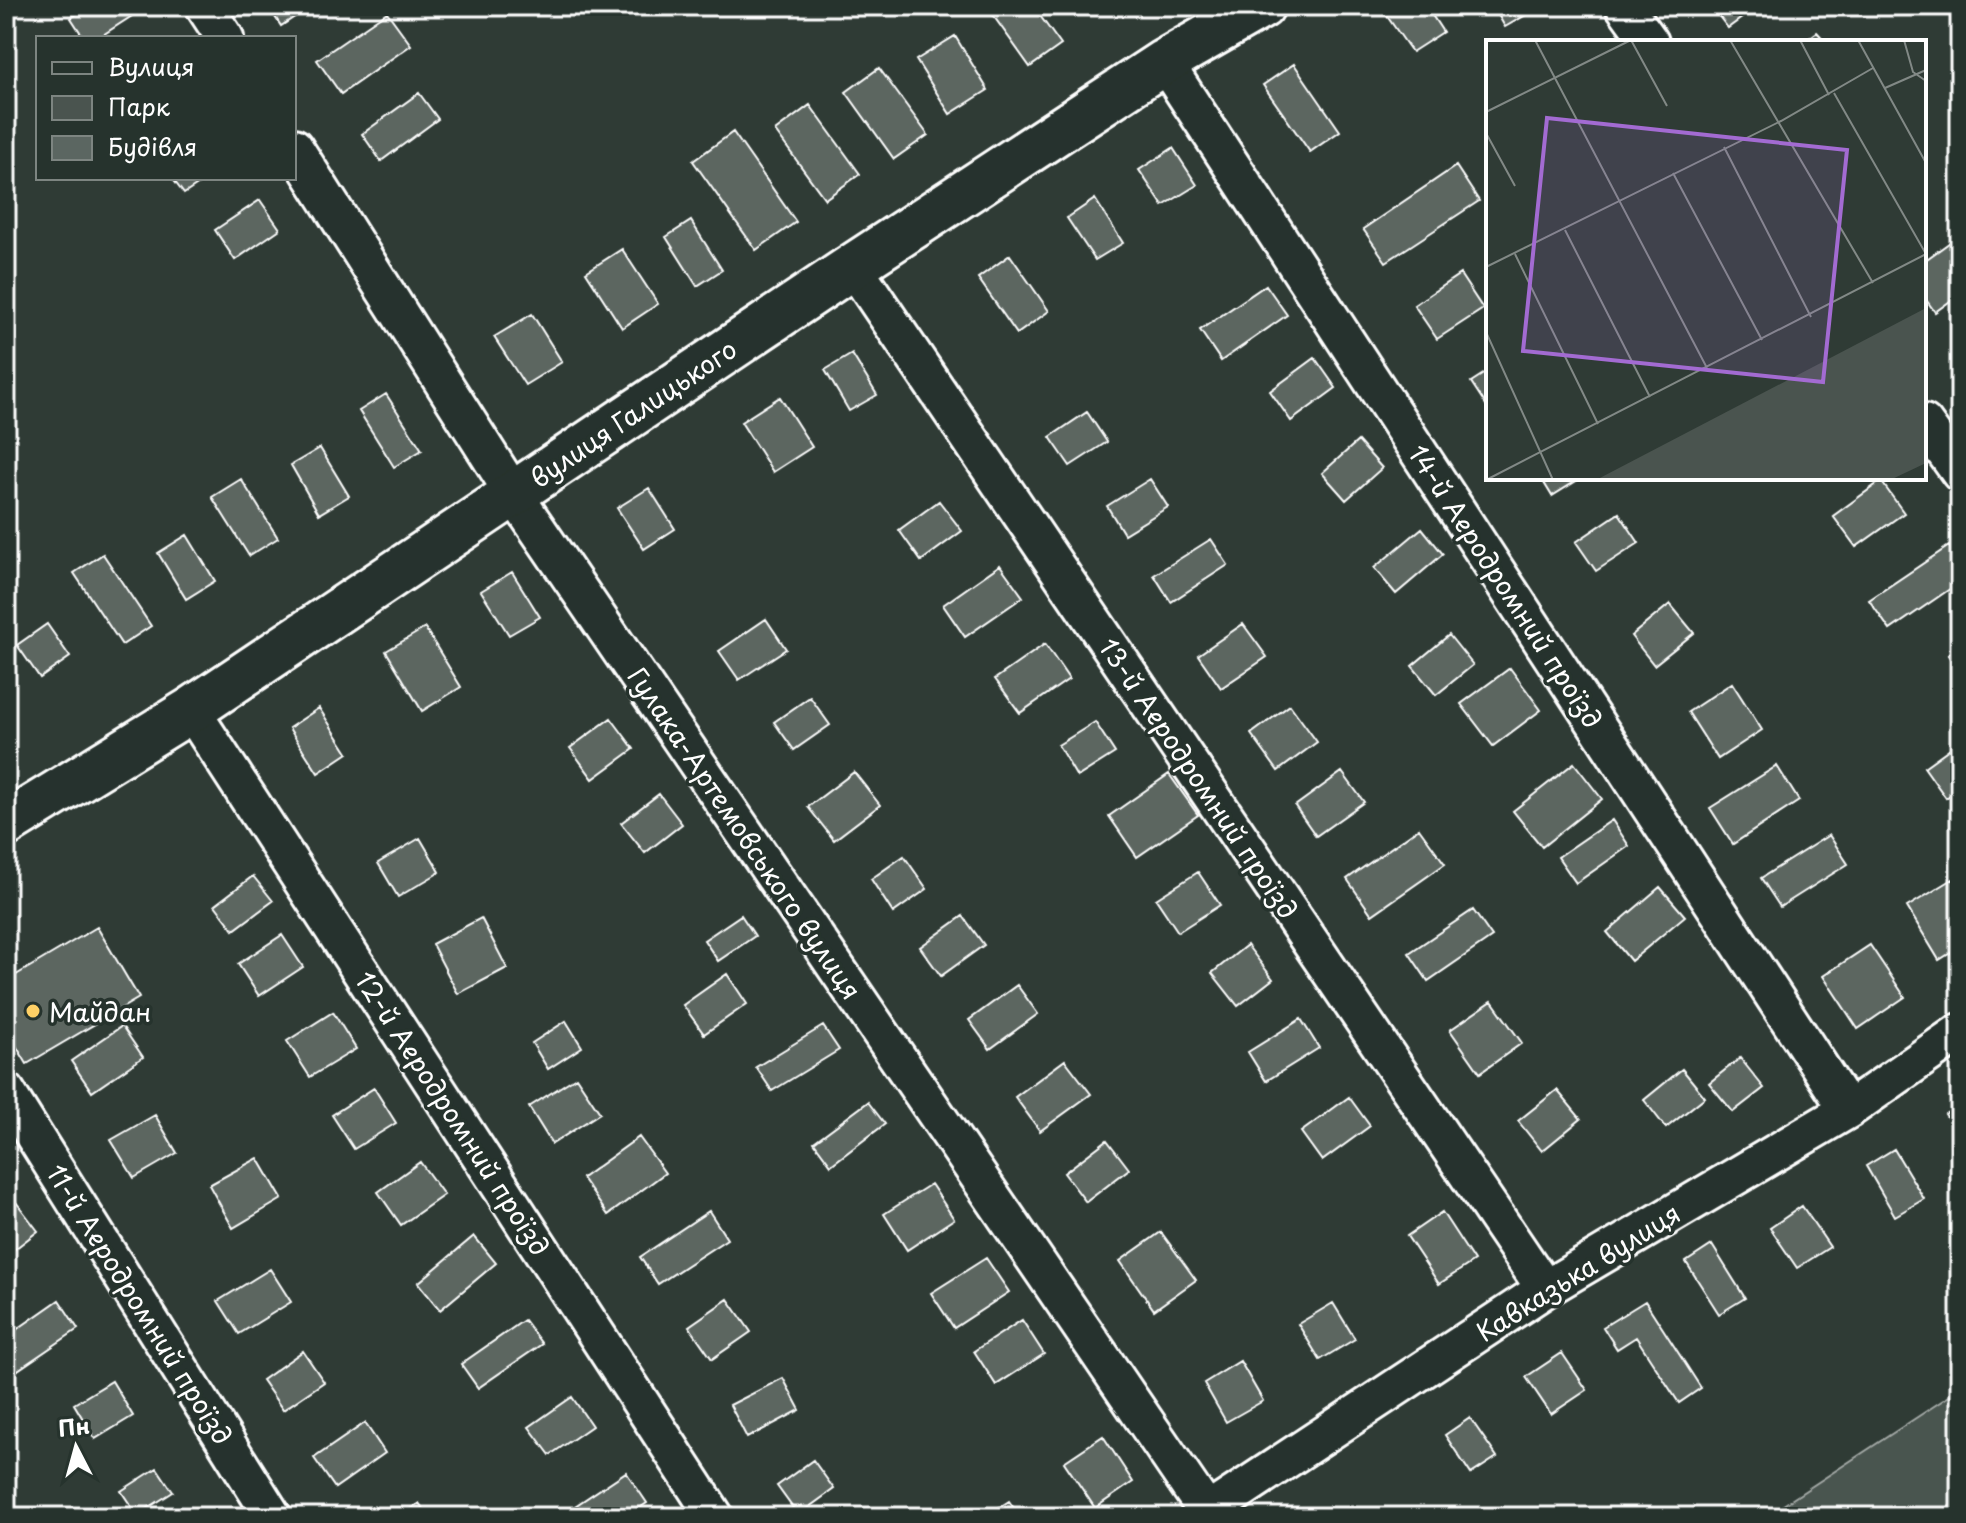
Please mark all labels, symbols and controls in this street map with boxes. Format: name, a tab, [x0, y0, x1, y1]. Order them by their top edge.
legend	[36, 36, 296, 180]
inset map	[1486, 40, 1926, 480]
text: Вулиця	[108, 48, 194, 84]
text: Парк	[108, 88, 171, 124]
text: Будівля	[108, 128, 197, 164]
street label: вулиця Галицького	[522, 329, 744, 497]
street label: 14-й Аеродромний проїзд	[1399, 436, 1613, 736]
street label: 13-й Аеродромний проїзд	[1090, 630, 1308, 926]
street label: Гулака-Артемовського вулиця	[619, 659, 871, 1007]
street label: 12-й Аеродромний проїзд	[346, 963, 560, 1263]
place label: Майдан	[49, 992, 151, 1031]
marker: Майдан	[24, 1002, 42, 1020]
street label: 11-й Аеродромний проїзд	[38, 1156, 242, 1452]
street label: Кавказька вулиця	[1468, 1193, 1688, 1351]
north arrow	[36, 1407, 116, 1487]
text: Пн	[56, 1408, 91, 1444]

